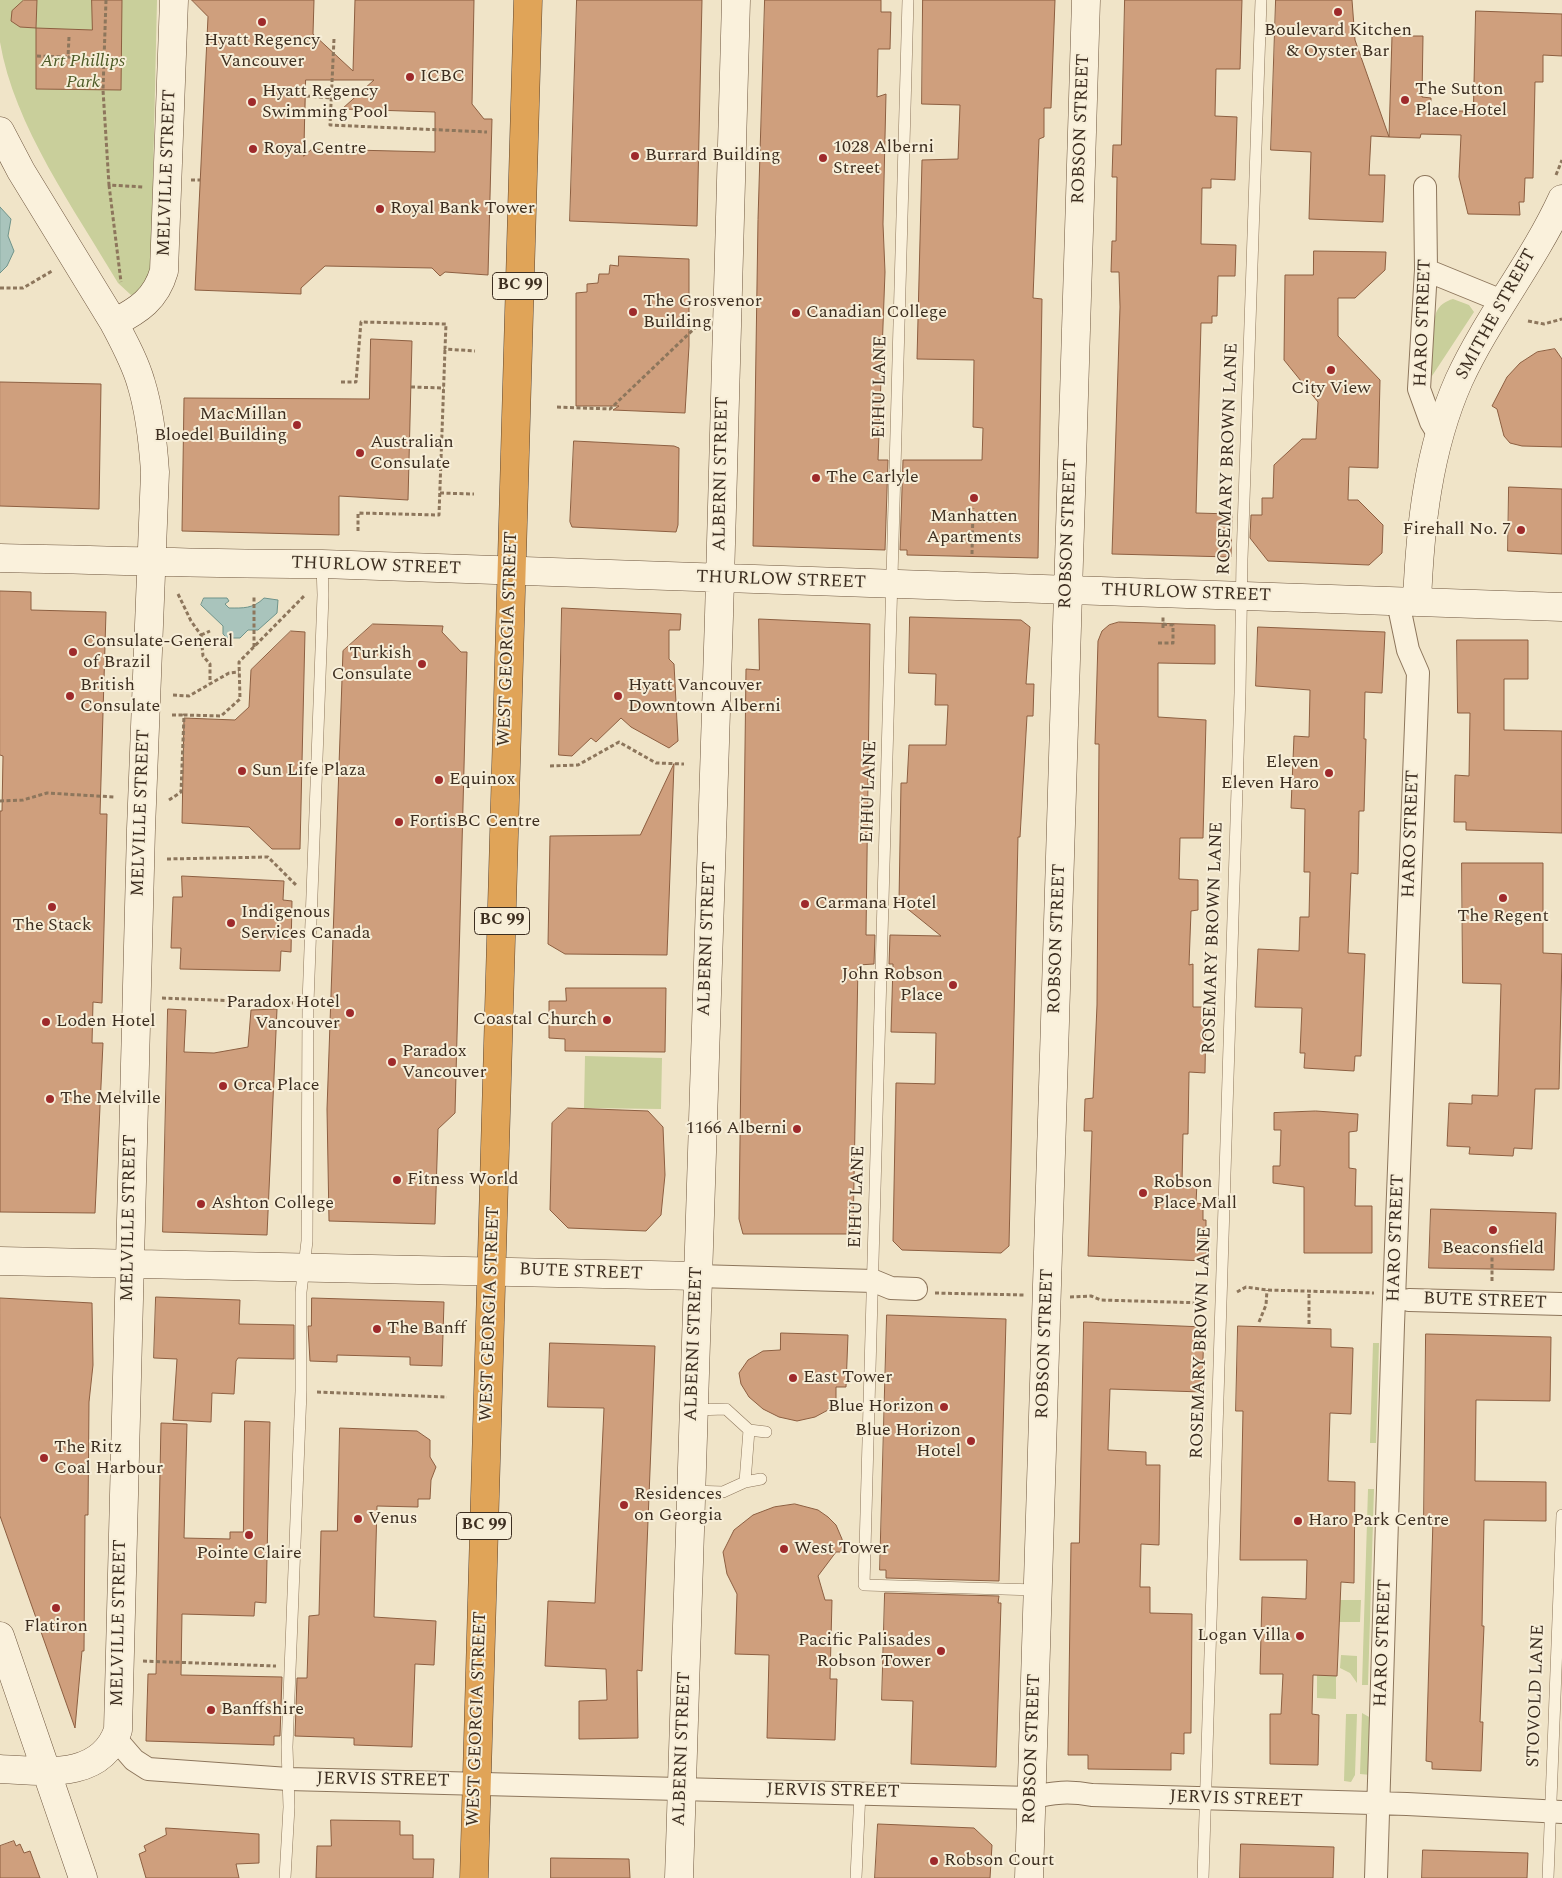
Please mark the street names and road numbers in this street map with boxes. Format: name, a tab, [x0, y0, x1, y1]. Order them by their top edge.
street label: ROBSON STREET	[1069, 53, 1095, 205]
street label: MELVILLE STREET	[154, 89, 182, 257]
street label: SMITHE STREET	[1452, 246, 1542, 384]
street label: HARO STREET	[1411, 259, 1437, 387]
road number: BC 99	[492, 272, 548, 300]
street label: EIHU LANE	[869, 335, 893, 439]
street label: ROSEMARY BROWN LANE	[1214, 343, 1244, 575]
street label: ALBERNI STREET	[710, 396, 734, 552]
street label: ROBSON STREET	[1056, 458, 1082, 610]
street label: WEST GEORGIA STREET	[494, 531, 524, 747]
street label: THURLOW STREET	[291, 553, 461, 581]
street label: THURLOW STREET	[696, 567, 866, 595]
street label: THURLOW STREET	[1101, 580, 1271, 608]
street label: MELVILLE STREET	[128, 729, 156, 897]
street label: EIHU LANE	[857, 740, 883, 844]
street label: HARO STREET	[1399, 770, 1425, 898]
street label: ROSEMARY BROWN LANE	[1199, 822, 1229, 1054]
street label: ALBERNI STREET	[695, 861, 721, 1017]
street label: ROBSON STREET	[1045, 863, 1071, 1015]
road number: BC 99	[474, 908, 530, 934]
street label: MELVILLE STREET	[118, 1134, 142, 1302]
street label: EIHU LANE	[845, 1145, 871, 1249]
street label: HARO STREET	[1384, 1174, 1410, 1302]
street label: WEST GEORGIA STREET	[476, 1206, 506, 1422]
street label: ROSEMARY BROWN LANE	[1187, 1227, 1217, 1459]
street label: BUTE STREET	[519, 1260, 643, 1286]
street label: ALBERNI STREET	[682, 1266, 708, 1422]
street label: ROBSON STREET	[1033, 1268, 1059, 1420]
street label: BUTE STREET	[1423, 1289, 1547, 1315]
road number: BC 99	[456, 1512, 512, 1540]
street label: MELVILLE STREET	[108, 1539, 132, 1707]
street label: HARO STREET	[1371, 1579, 1397, 1707]
street label: WEST GEORGIA STREET	[463, 1611, 493, 1827]
street label: STOVOLD LANE	[1524, 1624, 1550, 1768]
street label: ALBERNI STREET	[670, 1671, 696, 1827]
street label: ROBSON STREET	[1020, 1673, 1046, 1825]
street label: JERVIS STREET	[316, 1769, 450, 1793]
street label: JERVIS STREET	[766, 1780, 900, 1804]
street label: JERVIS STREET	[1169, 1787, 1303, 1813]

